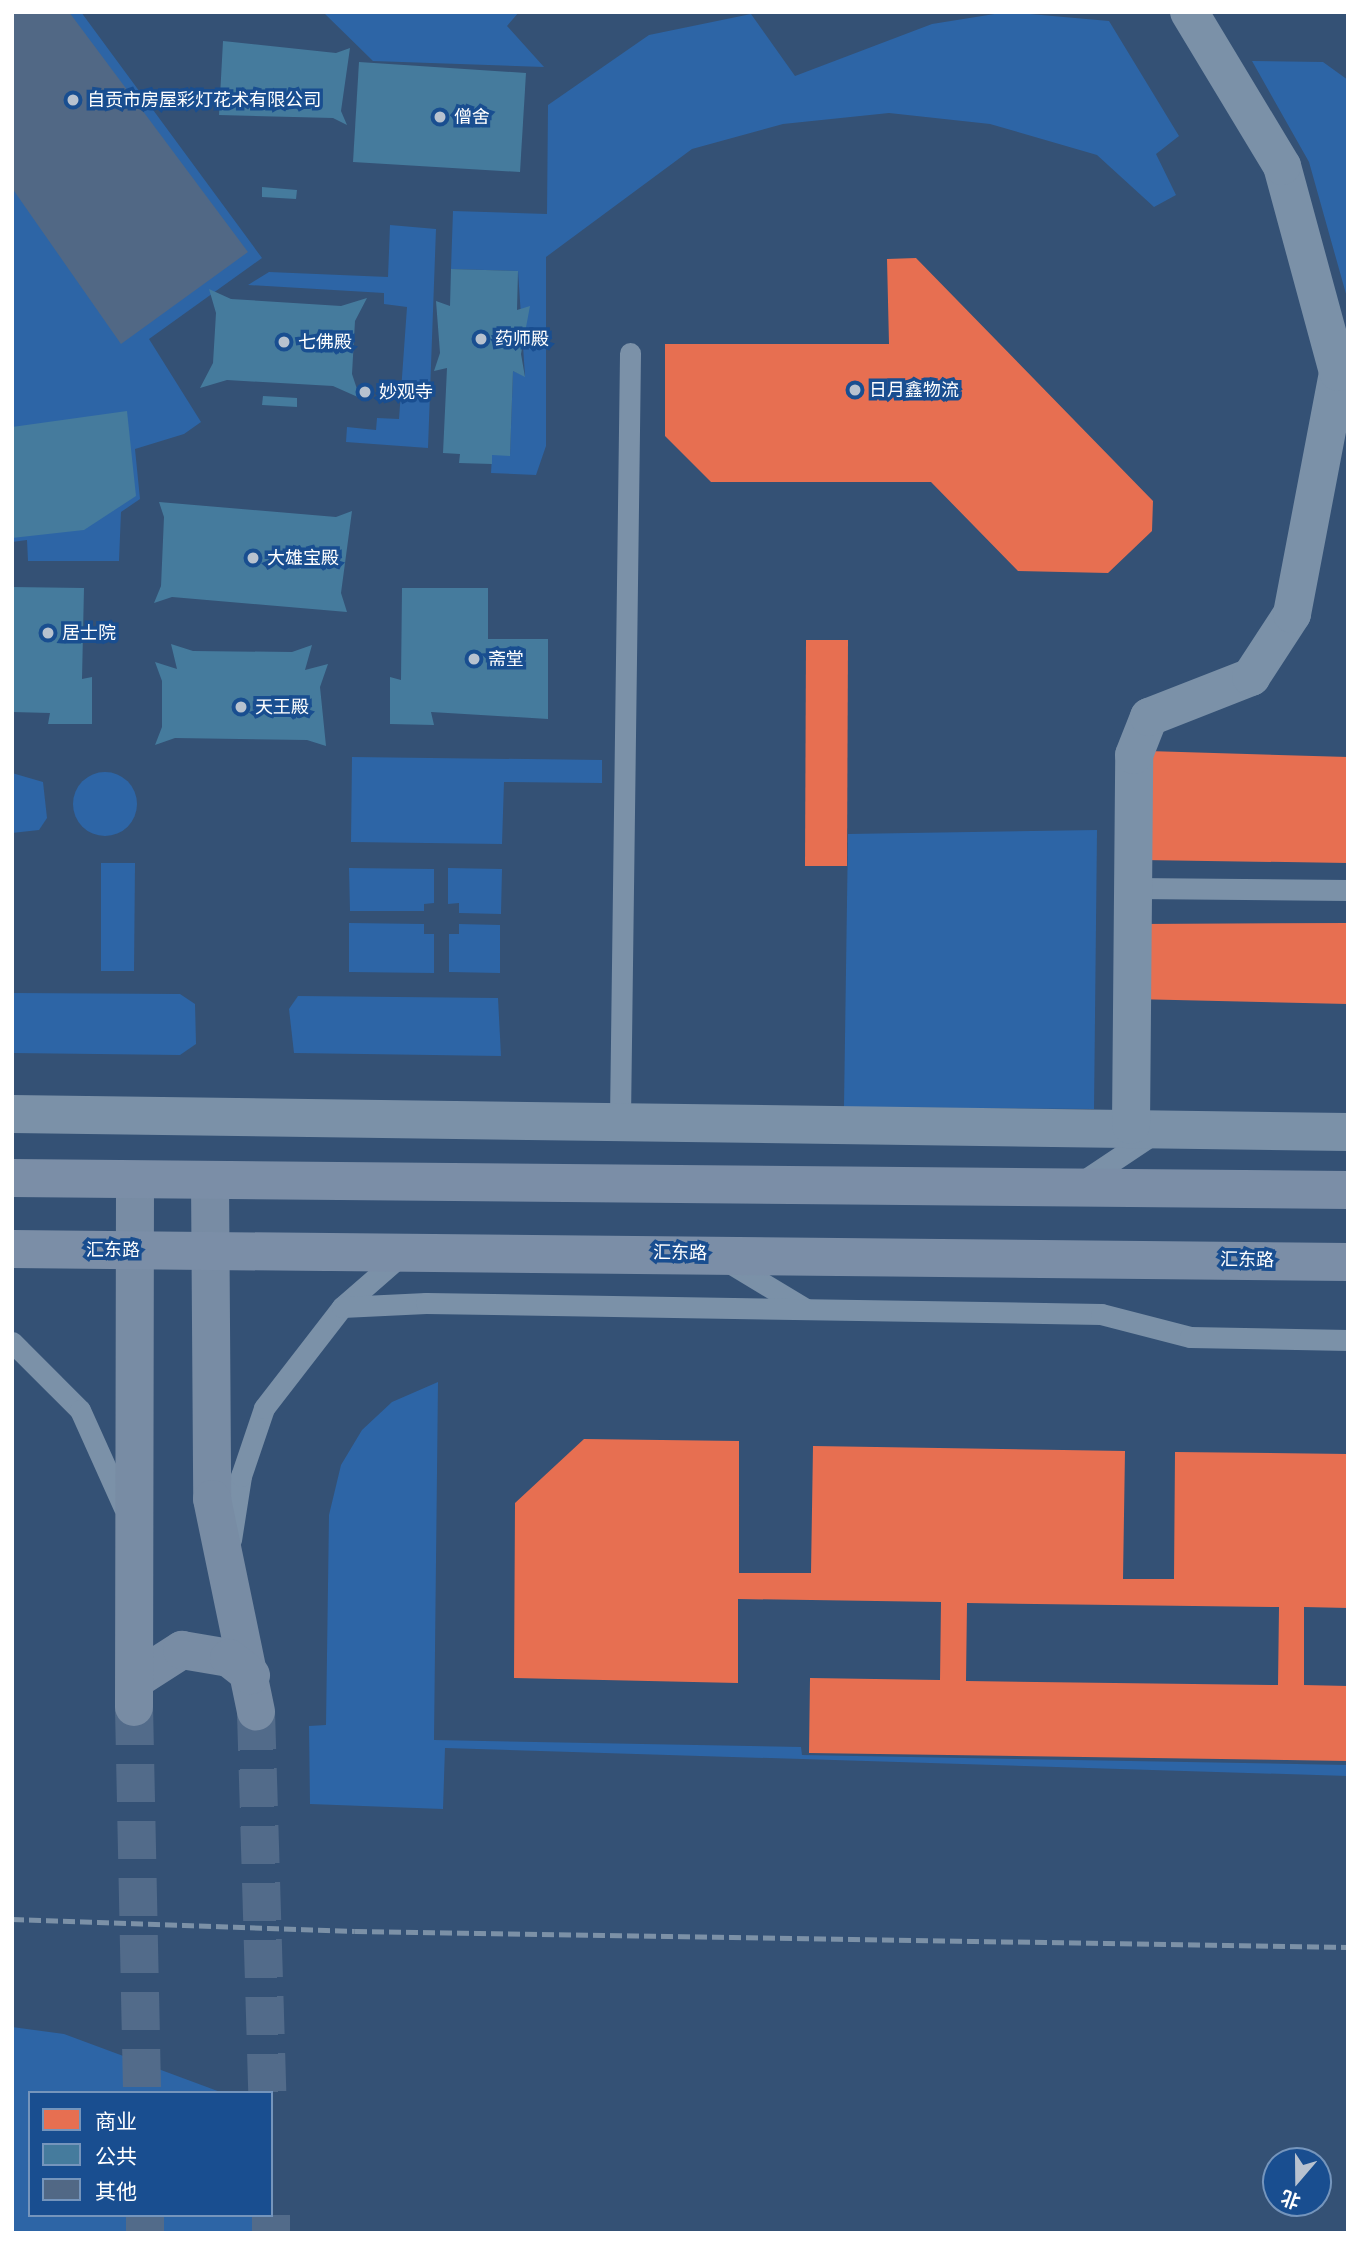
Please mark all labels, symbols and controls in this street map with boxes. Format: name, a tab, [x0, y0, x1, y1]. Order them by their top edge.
place label: 自贡市房屋彩灯花术有限公司	[87, 89, 321, 111]
marker: 自贡市房屋彩灯花术有限公司	[65, 92, 81, 108]
place label: 僧舍	[454, 106, 490, 128]
marker: 僧舍	[432, 109, 448, 125]
place label: 药师殿	[495, 328, 549, 350]
place label: 七佛殿	[298, 331, 352, 353]
marker: 药师殿	[473, 331, 489, 347]
marker: 七佛殿	[276, 334, 292, 350]
place label: 日月鑫物流	[869, 379, 959, 401]
place label: 妙观寺	[379, 381, 433, 403]
marker: 日月鑫物流	[847, 382, 863, 398]
marker: 妙观寺	[357, 384, 373, 400]
place label: 大雄宝殿	[267, 547, 339, 569]
marker: 大雄宝殿	[245, 550, 261, 566]
place label: 居士院	[62, 622, 116, 644]
marker: 居士院	[40, 625, 56, 641]
place label: 斋堂	[488, 648, 524, 670]
marker: 斋堂	[466, 651, 482, 667]
place label: 天王殿	[255, 696, 309, 718]
marker: 天王殿	[233, 699, 249, 715]
street label: 汇东路	[86, 1239, 140, 1261]
street label: 汇东路	[653, 1242, 707, 1264]
street label: 汇东路	[1220, 1249, 1274, 1271]
legend	[28, 2091, 273, 2217]
text: 商业	[95, 2108, 137, 2134]
text: 公共	[95, 2143, 137, 2169]
north arrow	[1262, 2147, 1332, 2217]
text: 其他	[95, 2178, 137, 2204]
text: 北	[1277, 2185, 1304, 2214]

